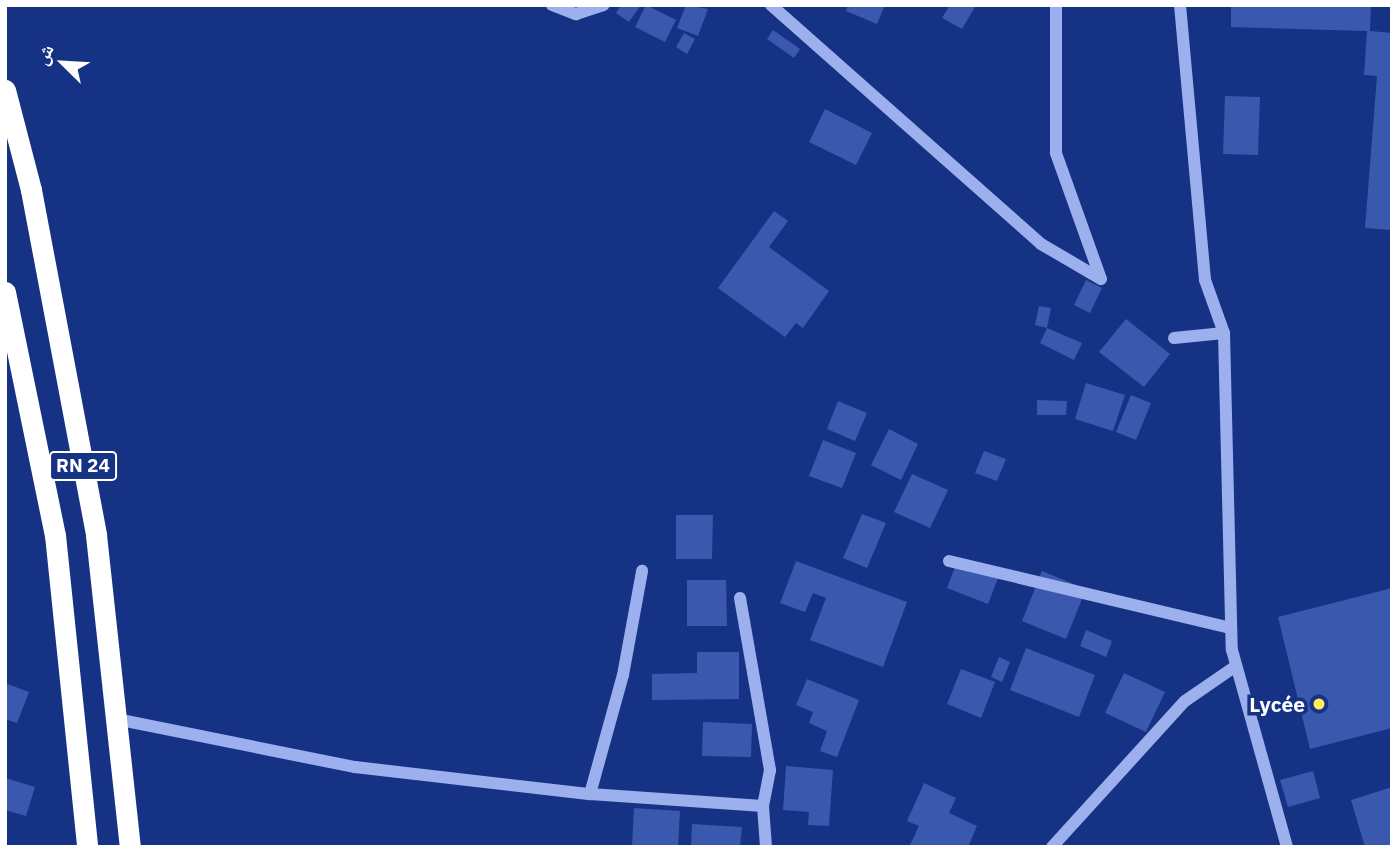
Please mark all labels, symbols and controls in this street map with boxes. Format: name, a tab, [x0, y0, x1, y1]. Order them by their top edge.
north arrow	[28, 28, 98, 98]
text: ش	[29, 40, 59, 69]
road number: RN 24	[48, 450, 118, 481]
place label: Lycée	[1249, 691, 1305, 717]
marker: Lycée	[1311, 696, 1327, 712]

